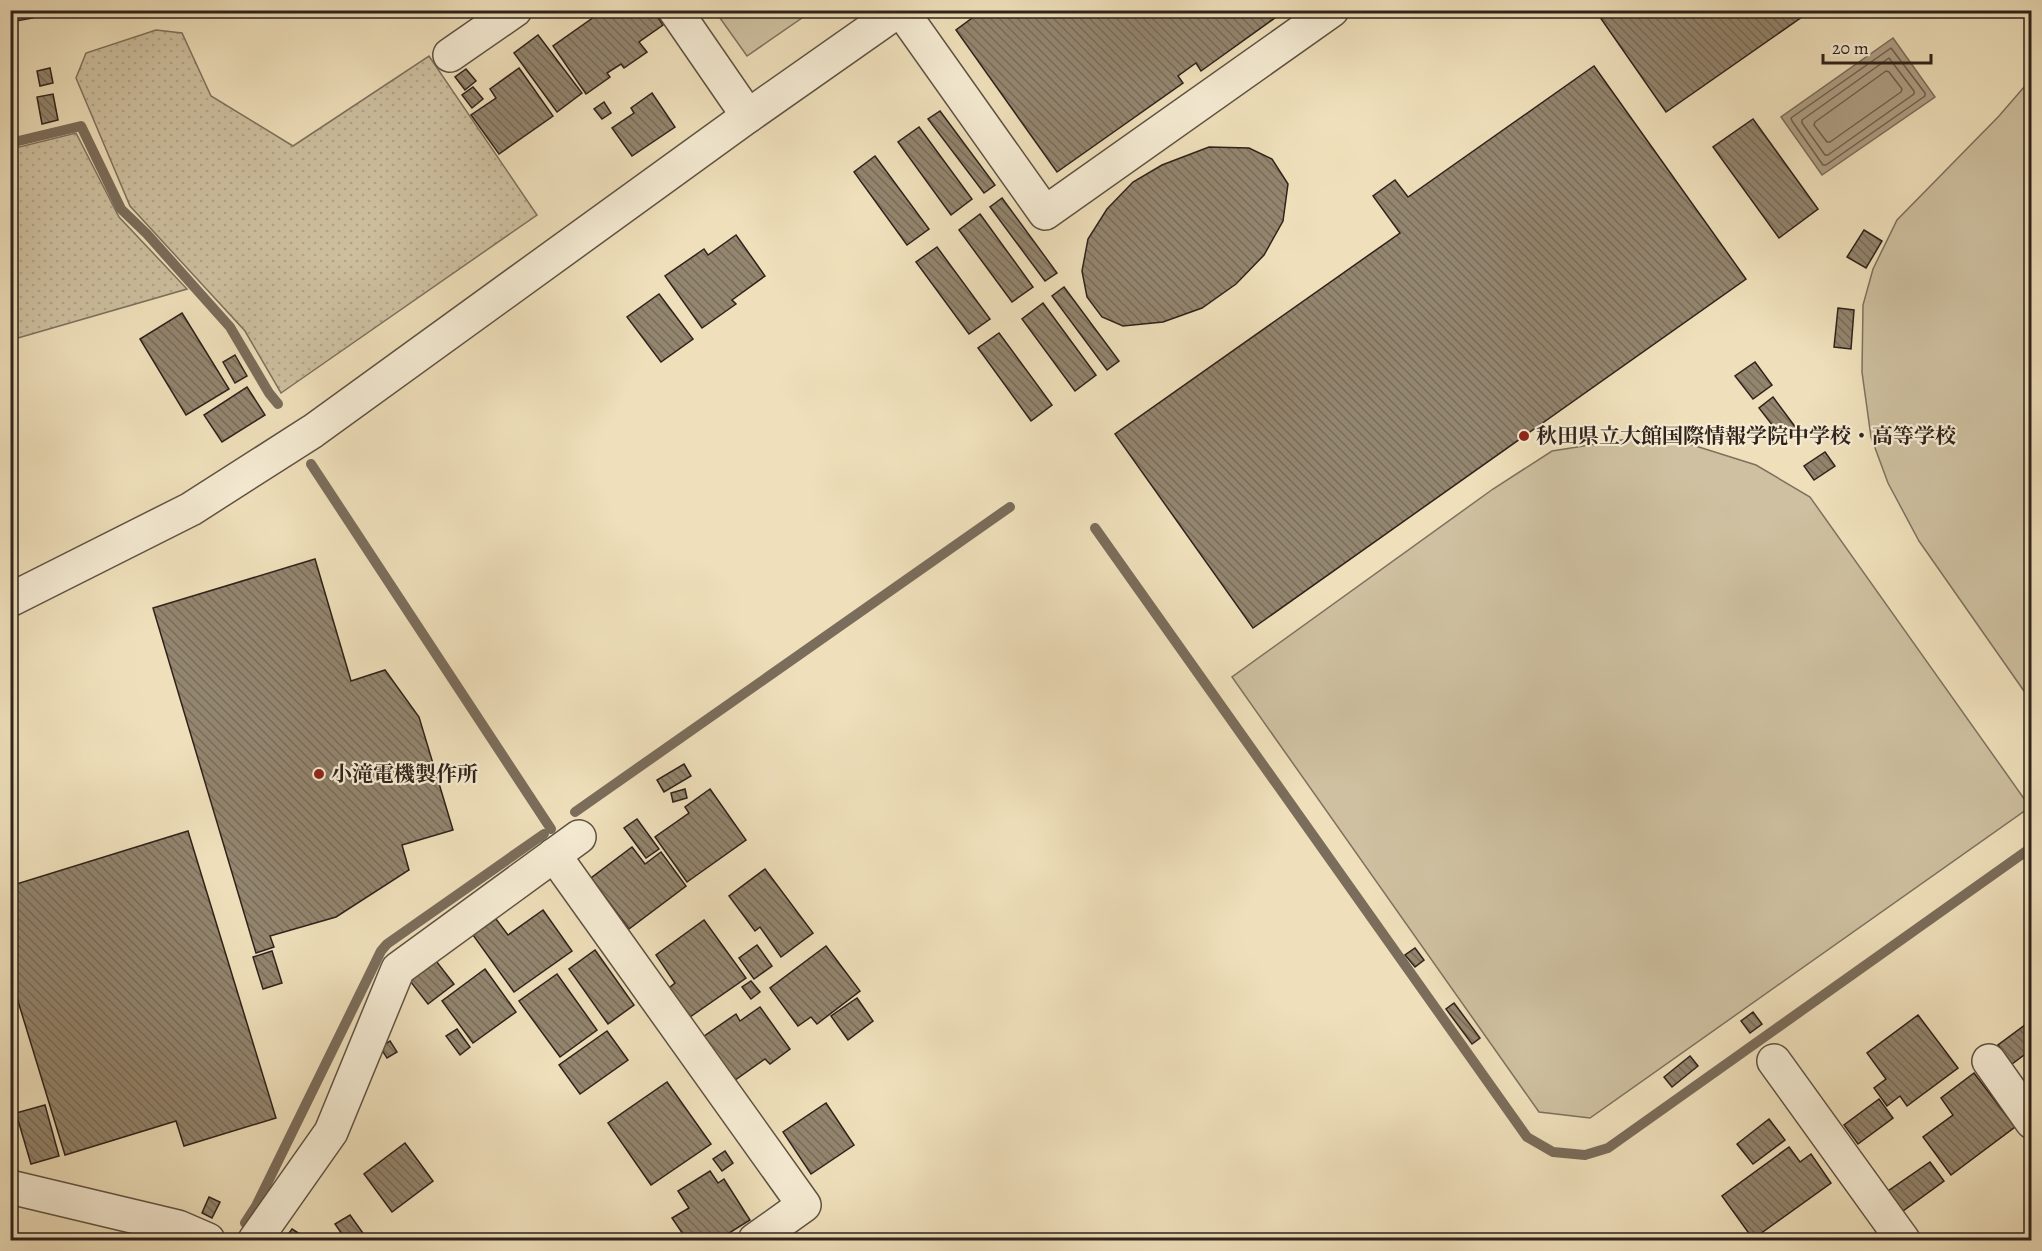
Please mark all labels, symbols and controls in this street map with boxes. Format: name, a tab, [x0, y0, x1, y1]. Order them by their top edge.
scale bar	[1823, 27, 1931, 65]
text: 20 m	[1832, 36, 1869, 60]
place label: 秋田県立大館国際情報学院中学校・高等学校	[1536, 422, 1956, 450]
marker: 秋田県立大館国際情報学院中学校・高等学校	[1517, 429, 1531, 443]
place label: 小滝電機製作所	[331, 760, 478, 788]
marker: 小滝電機製作所	[312, 767, 326, 781]

